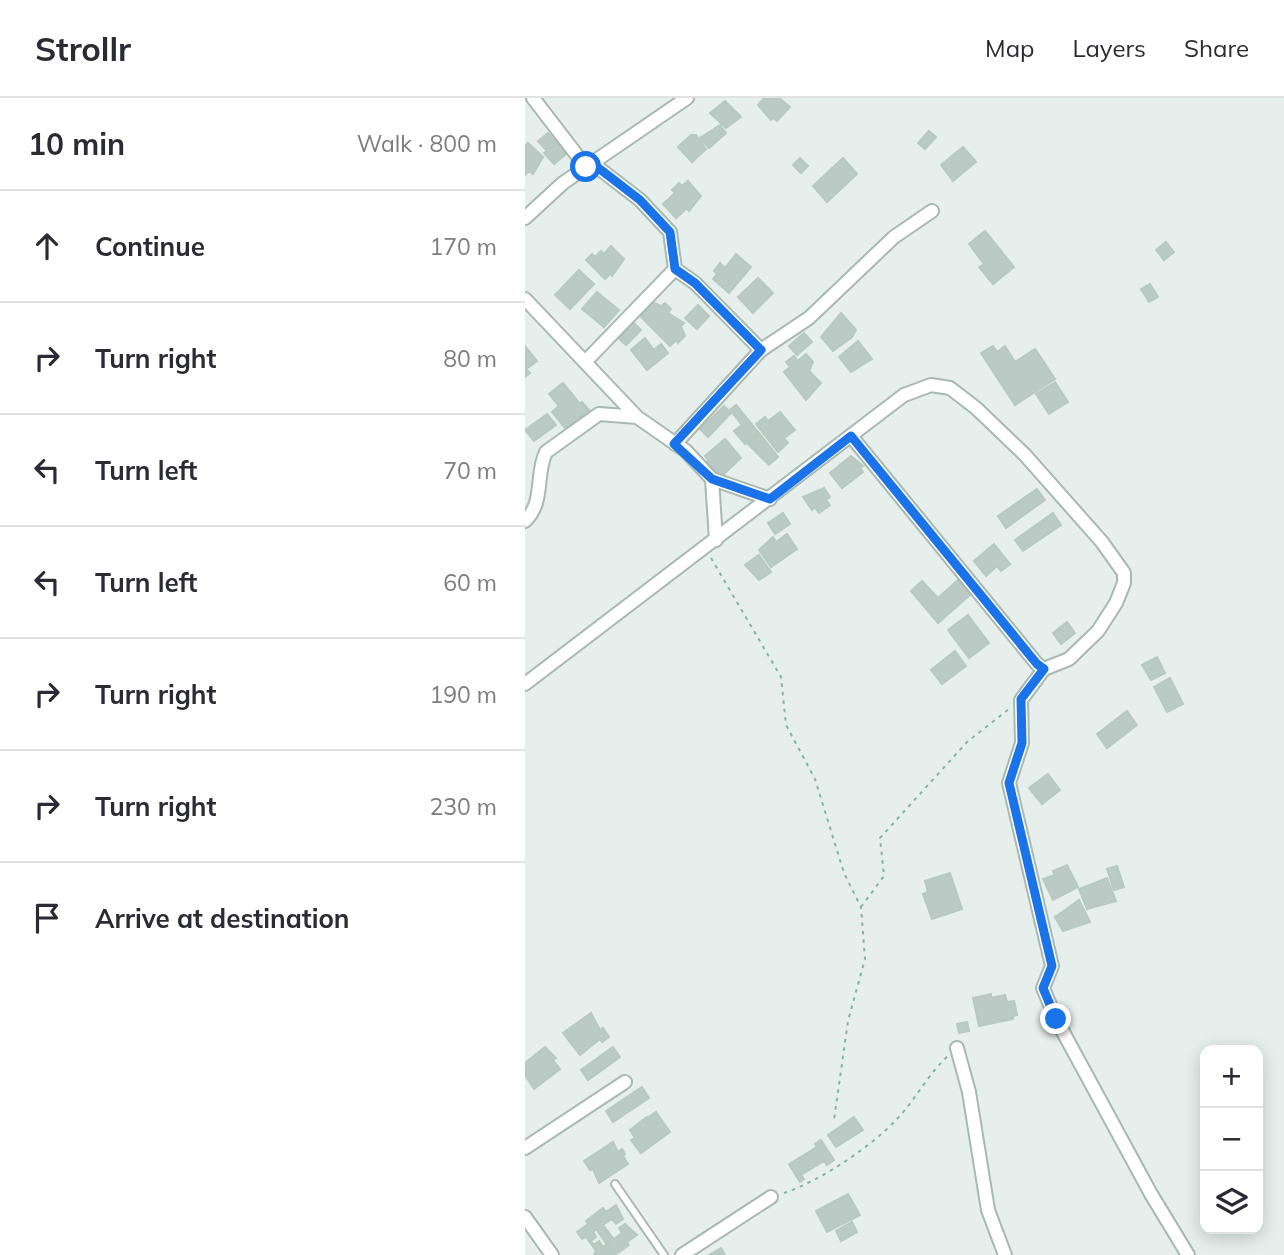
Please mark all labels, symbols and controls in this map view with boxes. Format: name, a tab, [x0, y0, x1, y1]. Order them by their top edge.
text: Strollr	[35, 28, 131, 69]
text: Map	[985, 33, 1034, 63]
text: Layers	[1072, 33, 1146, 63]
text: Share	[1184, 33, 1249, 63]
text: 10 min	[28, 125, 125, 163]
text: Walk · 800 m	[357, 129, 497, 158]
route start	[570, 151, 601, 182]
icon: ahead	[28, 227, 66, 265]
text: Continue	[95, 230, 205, 263]
text: 170 m	[429, 232, 497, 261]
icon: right	[28, 339, 66, 377]
text: Turn right	[95, 342, 216, 375]
text: 80 m	[443, 344, 497, 373]
icon: left	[28, 451, 66, 489]
text: Turn left	[95, 454, 197, 487]
text: 70 m	[443, 456, 497, 485]
icon: left	[28, 563, 66, 601]
text: Turn left	[95, 566, 197, 599]
text: 60 m	[443, 568, 497, 597]
icon: right	[28, 675, 66, 713]
text: Turn right	[95, 678, 216, 711]
text: 190 m	[429, 680, 497, 709]
icon: right	[28, 787, 66, 825]
text: Turn right	[95, 790, 216, 823]
text: 230 m	[429, 792, 497, 821]
icon: arrive	[28, 899, 66, 937]
text: Arrive at destination	[95, 902, 350, 935]
route end	[1040, 1003, 1071, 1034]
map controls	[1200, 1045, 1263, 1234]
button: +	[1200, 1045, 1263, 1108]
button: −	[1200, 1108, 1263, 1171]
button: layers	[1200, 1171, 1263, 1234]

